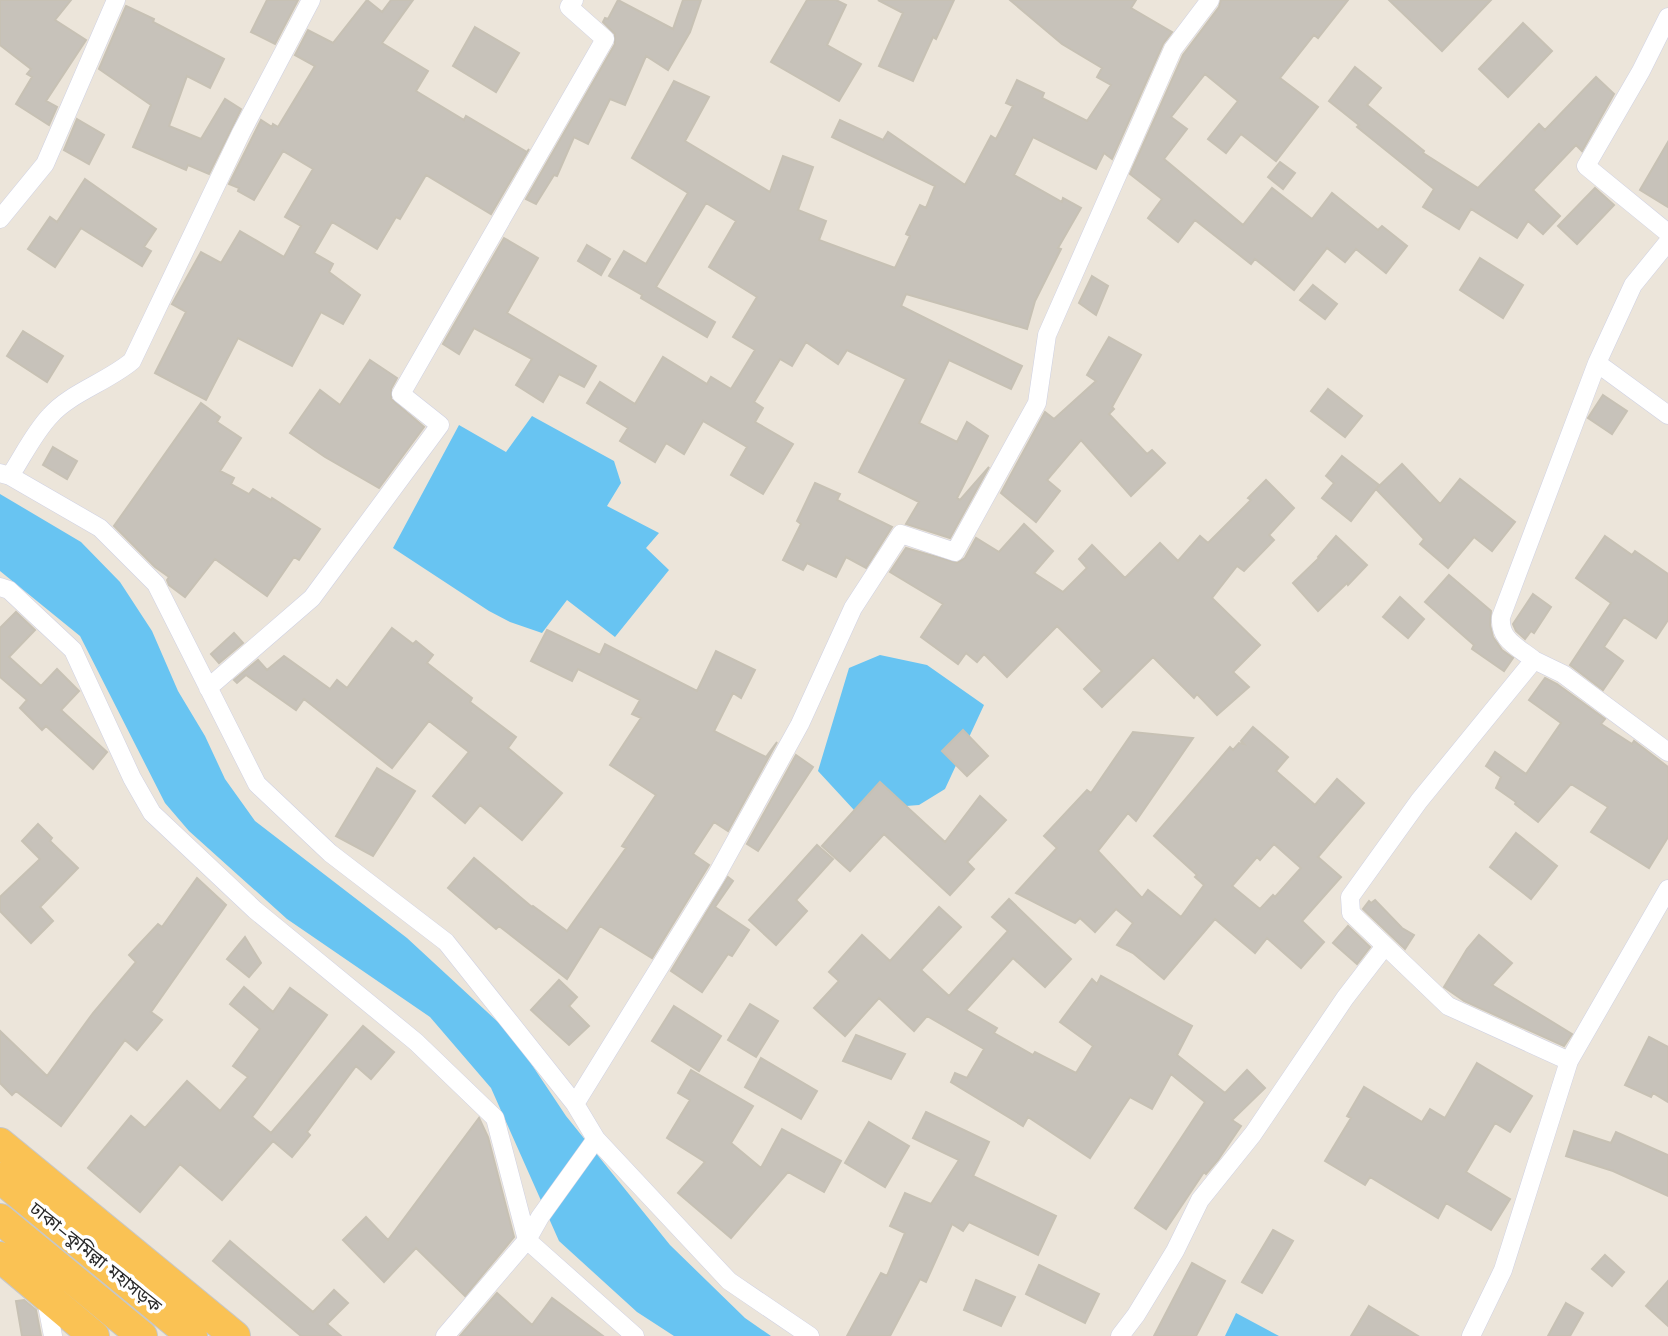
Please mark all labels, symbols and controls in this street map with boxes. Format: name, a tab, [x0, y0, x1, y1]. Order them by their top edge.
street label: ঢাকা–কুমিল্লা মহাসড়ক	[25, 1197, 166, 1318]

